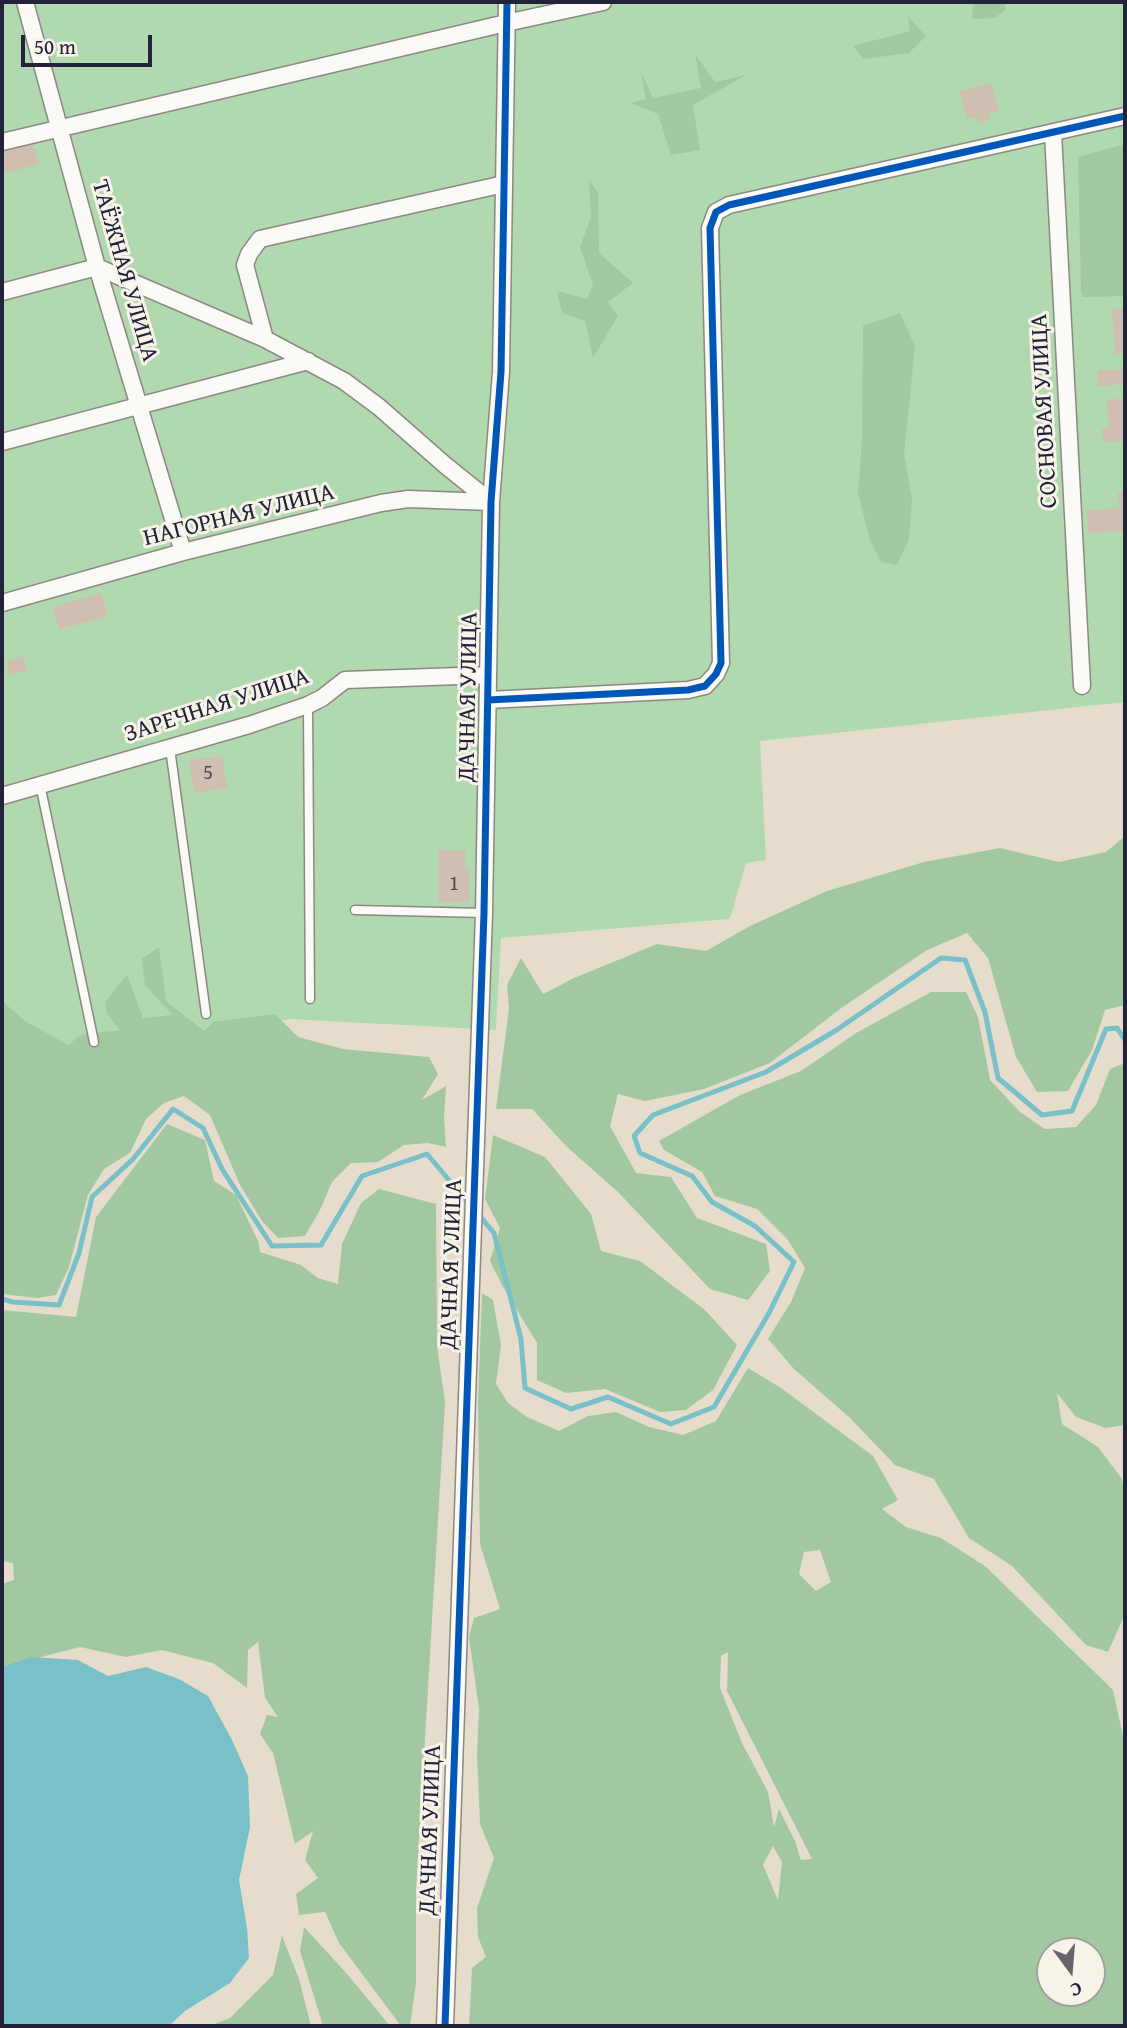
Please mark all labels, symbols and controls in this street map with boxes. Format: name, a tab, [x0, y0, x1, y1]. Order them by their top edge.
scale bar	[24, 21, 156, 65]
text: 50 m	[34, 31, 76, 62]
street label: ТАЁЖНАЯ УЛИЦА	[84, 177, 164, 365]
street label: СОСНОВАЯ УЛИЦА	[1026, 313, 1064, 509]
street label: НАГОРНАЯ УЛИЦА	[141, 478, 337, 554]
street label: ДАЧНАЯ УЛИЦА	[453, 612, 485, 782]
street label: ЗАРЕЧНАЯ УЛИЦА	[121, 663, 313, 749]
house number: 5	[203, 761, 213, 787]
house number: 1	[449, 872, 459, 898]
street label: ДАЧНАЯ УЛИЦА	[435, 1178, 469, 1350]
street label: ДАЧНАЯ УЛИЦА	[414, 1744, 448, 1916]
north arrow	[1036, 1937, 1106, 2007]
text: С	[1067, 1975, 1085, 2005]

